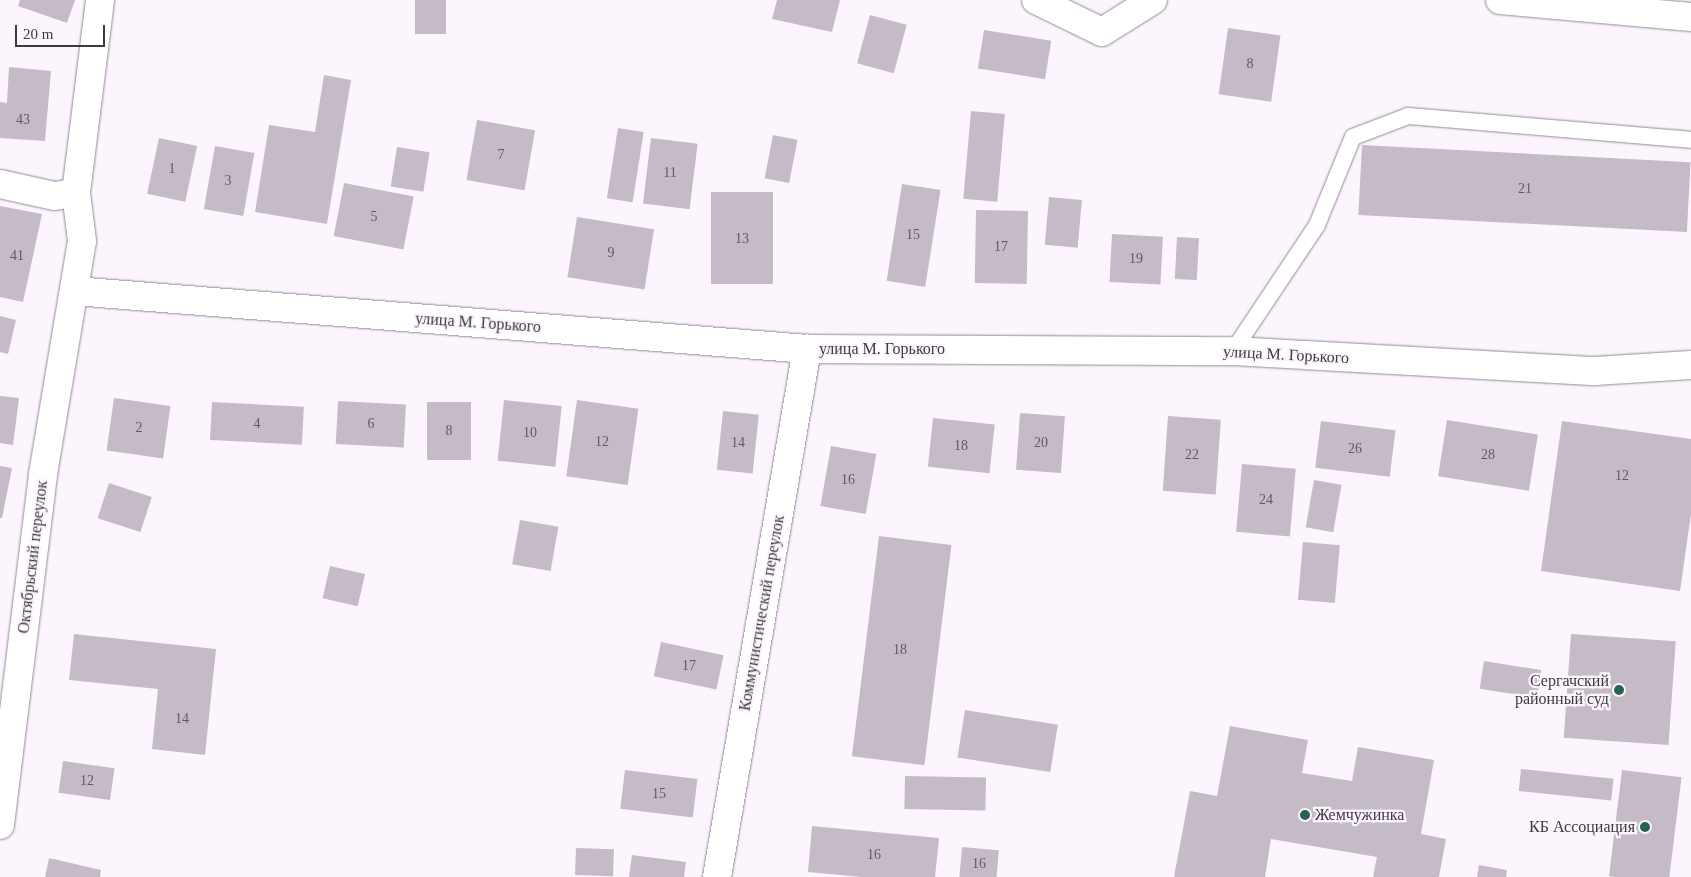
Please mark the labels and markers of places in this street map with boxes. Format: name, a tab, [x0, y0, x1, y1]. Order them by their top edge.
place label: Сергачский районный суд	[1515, 671, 1609, 709]
marker: Сергачский районный суд	[1613, 684, 1625, 696]
place label: Жемчужинка	[1315, 805, 1404, 825]
marker: Жемчужинка	[1299, 809, 1311, 821]
place label: КБ Ассоциация	[1529, 817, 1635, 837]
marker: КБ Ассоциация	[1639, 821, 1651, 833]

